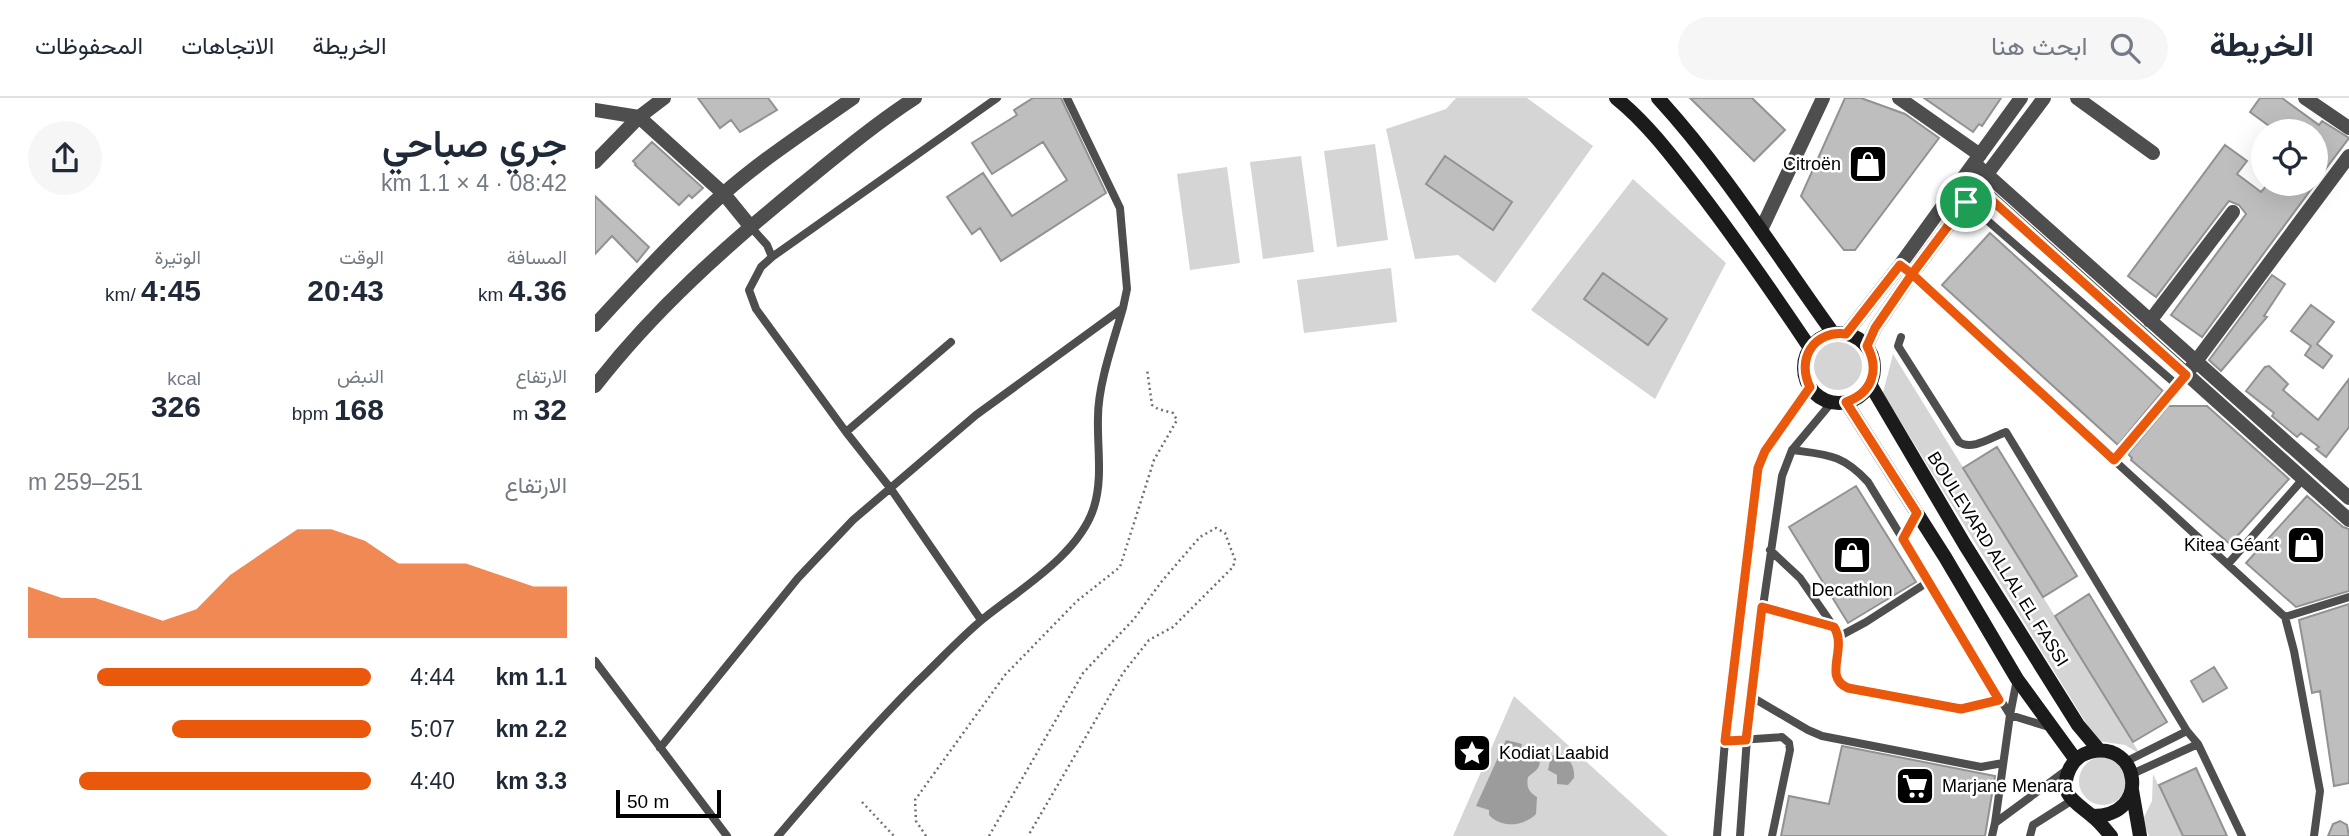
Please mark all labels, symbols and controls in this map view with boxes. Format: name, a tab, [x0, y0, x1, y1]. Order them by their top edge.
search box	[1678, 17, 2168, 80]
text: الخريطة	[2210, 26, 2314, 63]
icon: search	[2106, 29, 2144, 67]
text: ابحث هنا	[1991, 31, 2088, 61]
text: المحفوظات	[35, 32, 143, 59]
text: الاتجاهات	[181, 32, 274, 59]
text: الخريطة	[312, 32, 387, 59]
map controls	[2251, 119, 2328, 196]
button: locate	[2251, 119, 2328, 196]
button: share	[28, 121, 102, 195]
text: جري صباحي	[382, 123, 567, 165]
shop icon: Citroën	[1847, 143, 1889, 185]
place label: Citroën	[1783, 154, 1841, 174]
text: 08:42 · 4 × 1.1 km	[381, 170, 567, 196]
pin	[1936, 172, 1996, 232]
icon: arrive	[1947, 183, 1985, 221]
text: الوتيرة	[155, 247, 201, 268]
text: الوقت	[339, 247, 384, 268]
text: المسافة	[507, 247, 567, 268]
text: 4:45	[141, 274, 201, 307]
text: 20:43	[307, 274, 384, 307]
text: 4.36	[509, 274, 567, 307]
text: /km	[105, 284, 141, 305]
text: km	[478, 284, 509, 305]
text: النبض	[337, 366, 384, 387]
text: الارتفاع	[515, 366, 567, 387]
text: kcal	[167, 368, 201, 389]
text: 326	[151, 390, 201, 423]
text: 168	[334, 393, 384, 426]
text: 32	[534, 393, 567, 426]
text: bpm	[292, 403, 334, 424]
text: m	[513, 403, 534, 424]
street label: BOULEVARD ALLAL EL FASSI	[1923, 448, 2073, 670]
text: 251–259 m	[28, 469, 143, 495]
text: الارتفاع	[505, 472, 567, 498]
shop icon: Kitea Géant	[2285, 524, 2327, 566]
shop icon: Decathlon	[1831, 534, 1873, 576]
place label: Kitea Géant	[2184, 535, 2279, 555]
place label: Decathlon	[1811, 580, 1893, 600]
text: 4:44	[410, 664, 455, 690]
text: 1.1 km	[495, 664, 567, 690]
text: 5:07	[410, 716, 455, 742]
text: 2.2 km	[495, 716, 567, 742]
place icon: Kodiat Laabid	[1451, 732, 1493, 774]
place label: Kodiat Laabid	[1499, 743, 1609, 763]
supermarket icon: Marjane Menara	[1894, 765, 1936, 807]
text: 4:40	[410, 768, 455, 794]
text: 3.3 km	[495, 768, 567, 794]
place label: Marjane Menara	[1942, 776, 2074, 796]
scale bar	[616, 787, 721, 819]
text: 50 m	[627, 791, 669, 812]

